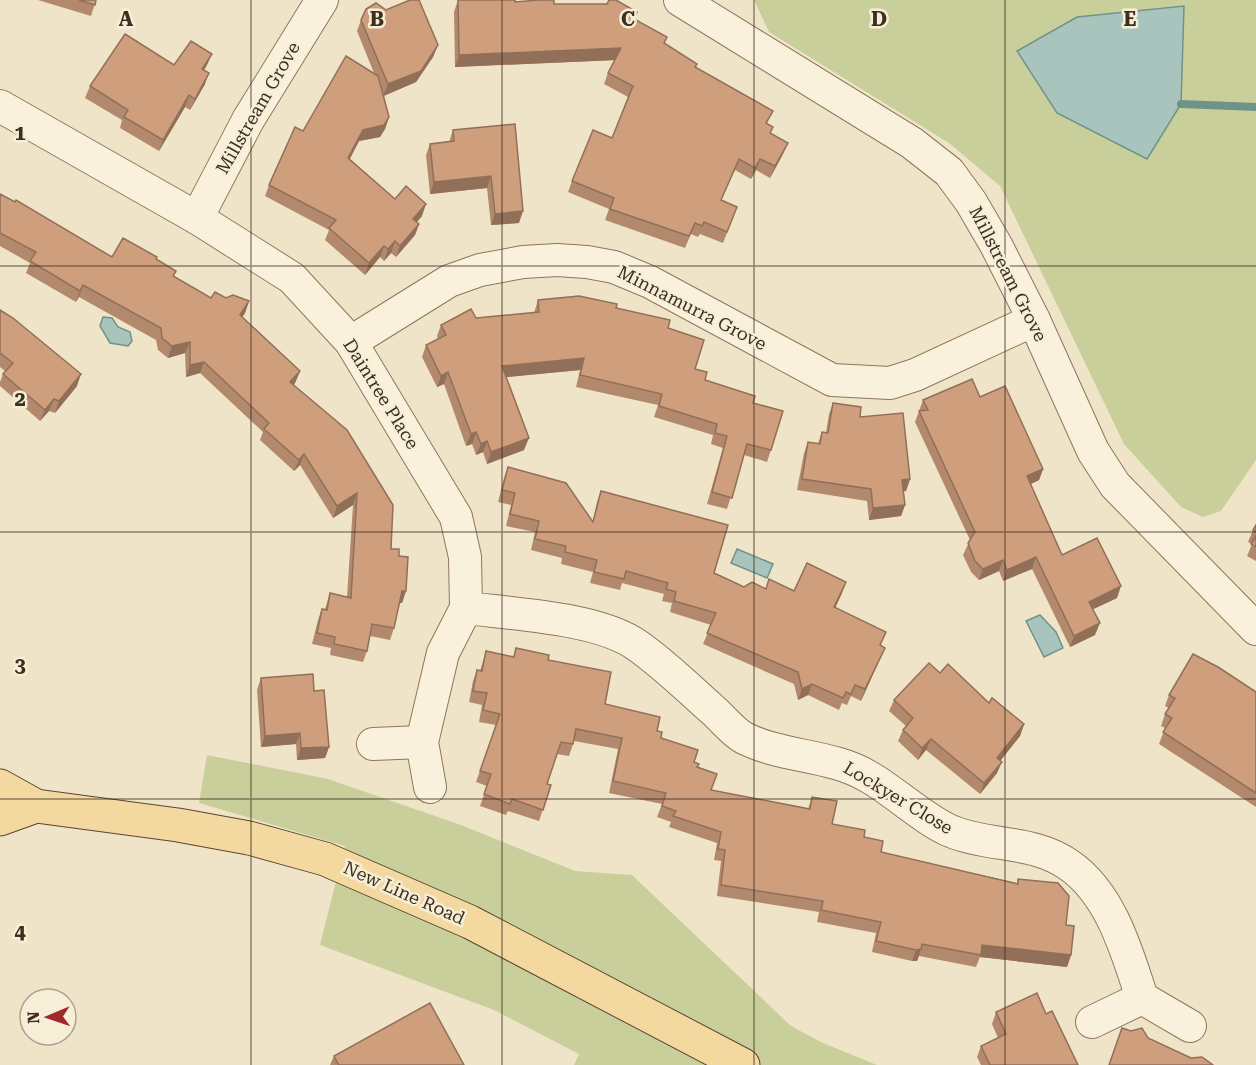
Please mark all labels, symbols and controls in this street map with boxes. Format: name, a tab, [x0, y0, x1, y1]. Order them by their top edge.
text: A	[119, 7, 134, 31]
text: B	[370, 7, 384, 31]
text: C	[621, 7, 635, 31]
text: D	[871, 7, 887, 31]
text: E	[1124, 7, 1137, 31]
street label: Millstream Grove	[211, 38, 304, 178]
text: 1	[14, 121, 26, 145]
street label: Millstream Grove	[965, 203, 1052, 345]
street label: Minnamurra Grove	[614, 261, 770, 354]
street label: Daintree Place	[339, 335, 424, 453]
text: 2	[14, 387, 26, 411]
text: 3	[14, 653, 26, 677]
street label: Lockyer Close	[840, 757, 957, 838]
street label: New Line Road	[340, 856, 469, 929]
text: 4	[14, 920, 26, 944]
north arrow	[18, 987, 78, 1047]
text: N	[24, 1011, 43, 1024]

